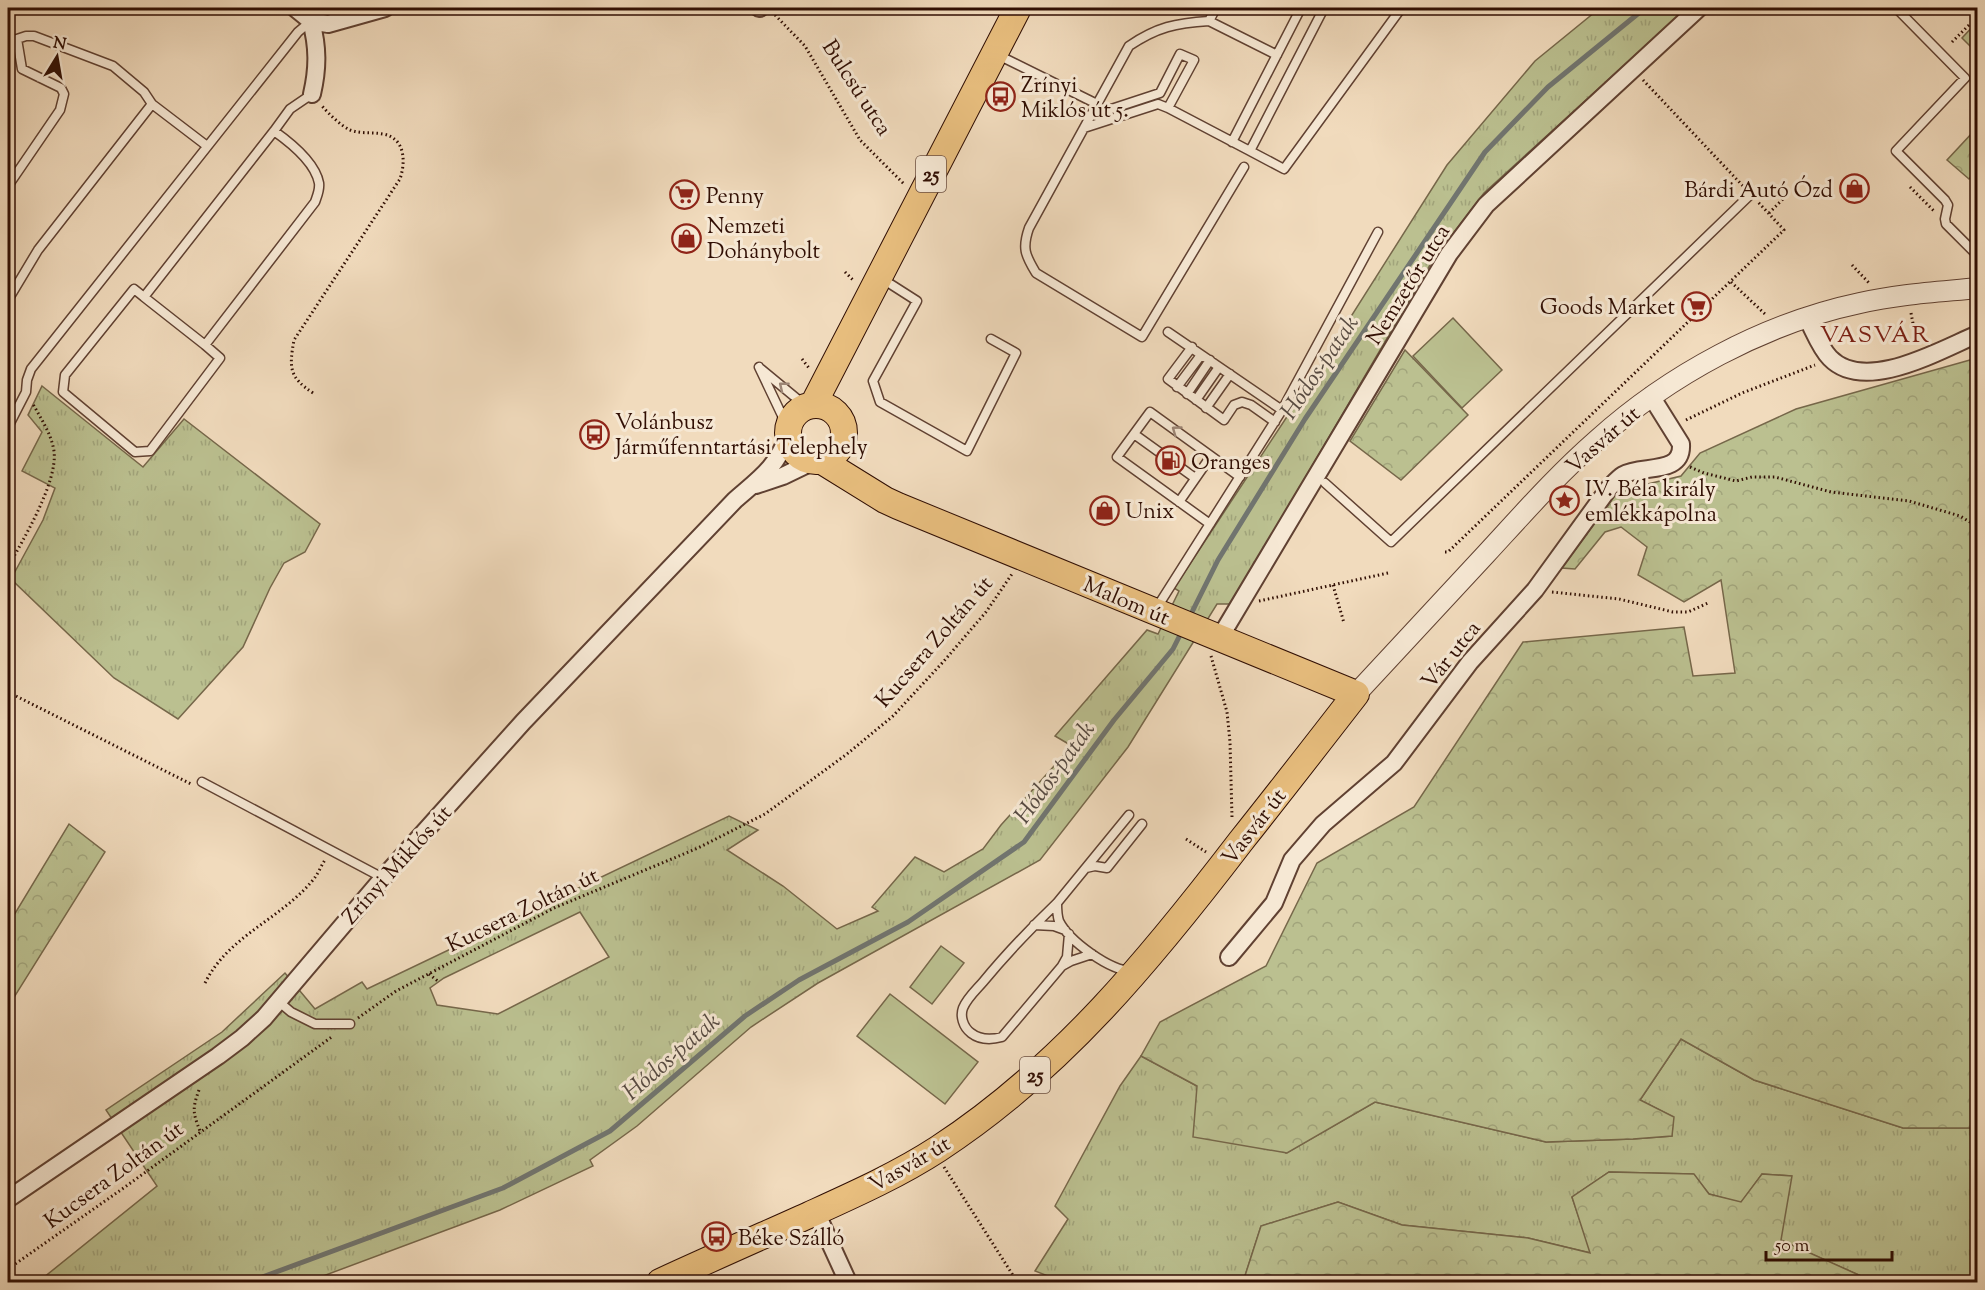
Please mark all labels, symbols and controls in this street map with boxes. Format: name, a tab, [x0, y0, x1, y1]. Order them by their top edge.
north arrow	[27, 27, 87, 87]
text: N	[51, 32, 68, 57]
street label: Bulcsú utca	[812, 34, 899, 143]
place label: Zrínyi Miklós út 5.	[1021, 71, 1129, 128]
bus stop icon: Zrínyi Miklós út 5.	[984, 81, 1016, 113]
road number: 25	[916, 156, 946, 192]
shop icon: Bárdi Autó Ózd	[1838, 173, 1870, 205]
place label: Bárdi Autó Ózd	[1684, 175, 1833, 208]
supermarket icon: Penny	[669, 179, 701, 211]
place label: Penny	[706, 182, 764, 214]
place label: Nemzeti Dohánybolt	[707, 212, 820, 269]
street label: Nemzetőr utca	[1360, 219, 1459, 352]
shop icon: Nemzeti Dohánybolt	[670, 222, 702, 254]
supermarket icon: Goods Market	[1680, 290, 1712, 322]
place label: Goods Market	[1540, 293, 1675, 325]
water label: Hódos-patak	[1273, 309, 1368, 427]
district label: VASVÁR	[1820, 319, 1930, 353]
one-way arrow	[779, 383, 790, 394]
street label: Vasvár út	[1560, 399, 1649, 483]
place label: Volánbusz Járműfenntartási Telephely	[614, 408, 868, 465]
bus stop icon: Volánbusz Járműfenntartási Telephely	[578, 418, 610, 450]
one-way arrow	[1171, 427, 1182, 438]
fuel station icon: Oranges	[1154, 445, 1186, 477]
place label: Oranges	[1191, 448, 1270, 480]
place label: IV. Béla király emlékkápolna	[1585, 475, 1717, 532]
place icon: IV. Béla király emlékkápolna	[1548, 485, 1580, 517]
shop icon: Unix	[1088, 494, 1120, 526]
place label: Unix	[1125, 497, 1174, 529]
street label: Kucsera Zoltán út	[869, 570, 1002, 716]
street label: Malom út	[1078, 570, 1175, 636]
street label: Vár utca	[1415, 615, 1490, 697]
water label: Hódos-patak	[1007, 715, 1104, 831]
street label: Vasvár út	[1215, 782, 1296, 873]
street label: Zrínyi Miklós út	[336, 799, 461, 933]
street label: Kucsera Zoltán út	[442, 861, 605, 962]
water label: Hódos-patak	[616, 1006, 729, 1109]
road number: 25	[1020, 1057, 1050, 1093]
street label: Kucsera Zoltán út	[38, 1115, 192, 1238]
street label: Vasvár út	[864, 1129, 958, 1202]
bus stop icon: Béke Szálló	[701, 1221, 733, 1253]
place label: Béke Szálló	[738, 1224, 844, 1256]
scale bar	[1766, 1224, 1892, 1262]
text: 50 m	[1774, 1234, 1810, 1260]

